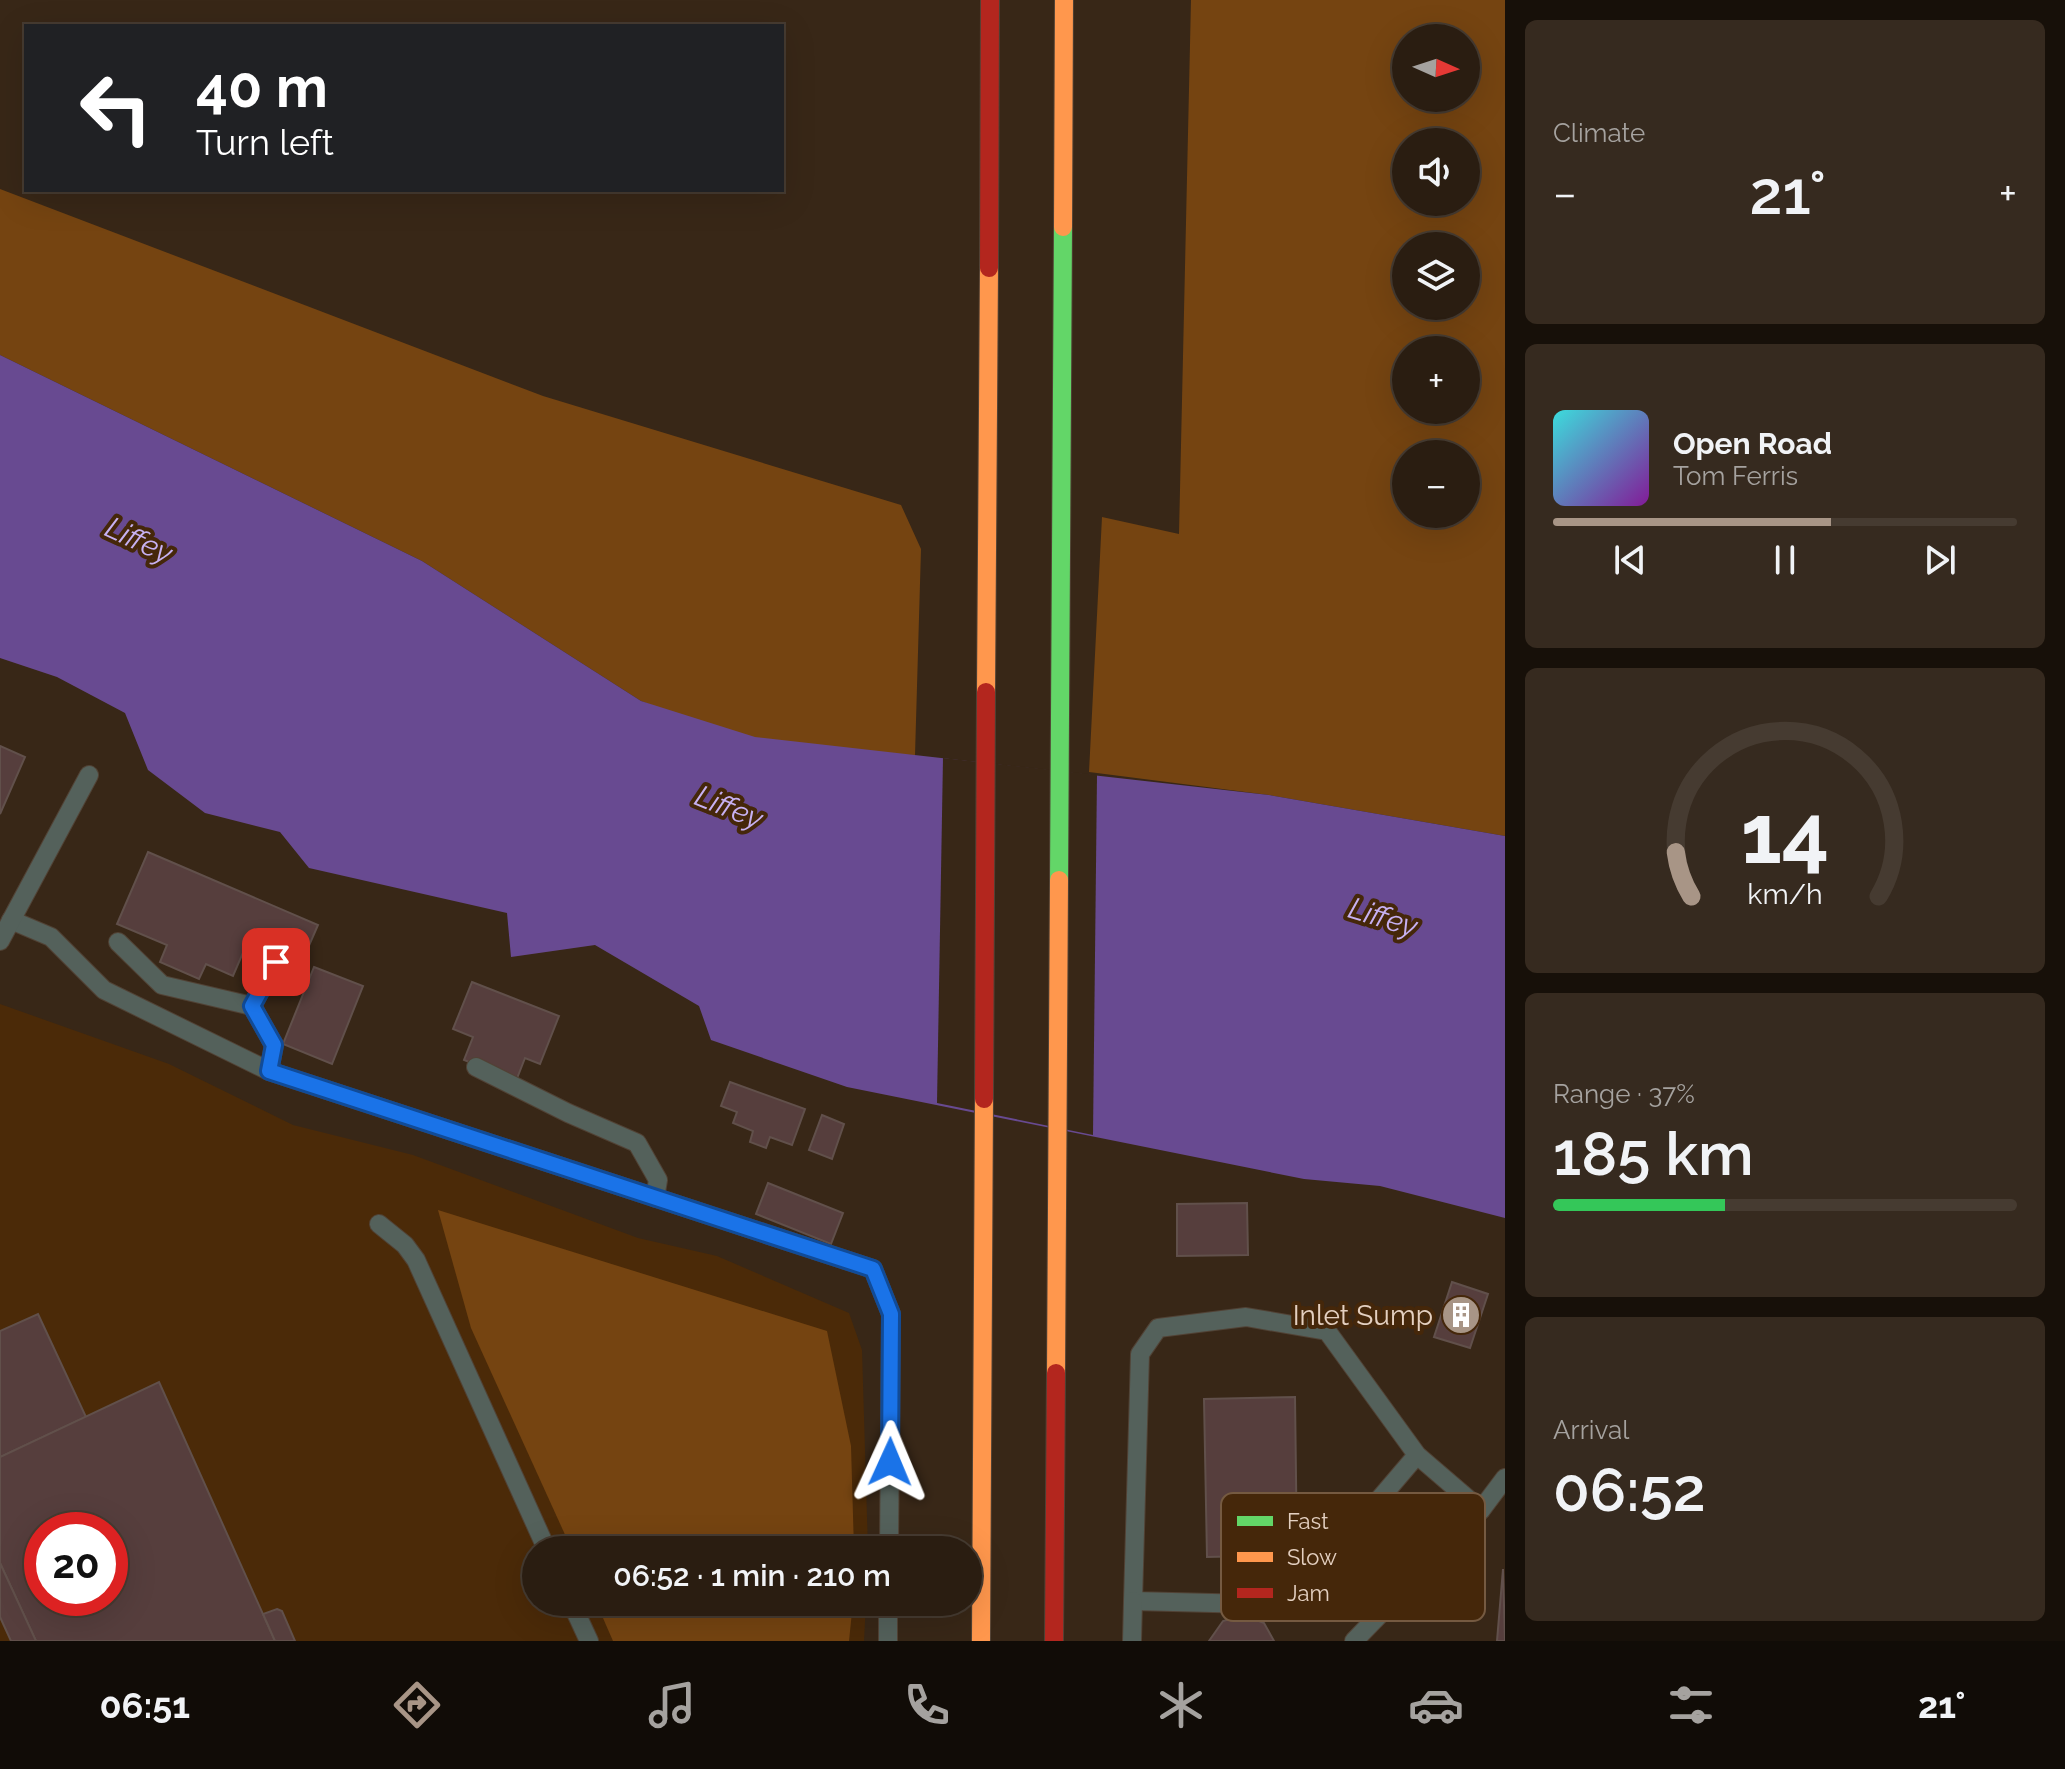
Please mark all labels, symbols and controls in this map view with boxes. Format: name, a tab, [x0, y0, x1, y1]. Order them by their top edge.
north arrow	[1392, 24, 1480, 112]
map controls	[1392, 24, 1480, 528]
text: 40 m	[196, 54, 328, 120]
icon: left	[64, 56, 168, 160]
text: Climate	[1553, 118, 1645, 148]
text: Turn left	[196, 121, 334, 163]
button: sound	[1392, 128, 1480, 216]
text: 21°	[1749, 158, 1826, 228]
text: −	[1553, 168, 1577, 219]
text: +	[1999, 168, 2017, 219]
button: layers	[1392, 232, 1480, 320]
button: +	[1392, 336, 1480, 424]
text: Open Road	[1673, 426, 1832, 461]
button: −	[1392, 440, 1480, 528]
text: Tom Ferris	[1673, 461, 1798, 491]
water label: Liffey	[100, 509, 179, 571]
icon: previous	[1608, 538, 1652, 582]
icon: pause	[1763, 538, 1807, 582]
icon: next	[1918, 538, 1962, 582]
water label: Liffey	[690, 778, 769, 837]
text: 14	[1741, 784, 1829, 881]
text: km/h	[1747, 877, 1823, 911]
water label: Liffey	[1344, 890, 1423, 944]
pin	[242, 928, 310, 996]
icon: arrive	[254, 940, 298, 984]
text: Range · 37%	[1553, 1079, 1695, 1109]
text: 185 km	[1553, 1119, 1754, 1189]
building icon: Inlet Sump	[1440, 1294, 1482, 1336]
place label: Inlet Sump	[1293, 1299, 1433, 1332]
text: Arrival	[1553, 1415, 1629, 1445]
position arrow	[848, 1420, 932, 1504]
text: 06:52	[1553, 1455, 1706, 1525]
legend	[1221, 1493, 1485, 1621]
text: Fast	[1287, 1508, 1329, 1534]
speed limit sign: 20	[24, 1512, 128, 1616]
text: Slow	[1287, 1544, 1337, 1570]
text: 06:52 · 1 min · 210 m	[613, 1558, 891, 1593]
text: Jam	[1287, 1580, 1330, 1606]
icon: directions	[389, 1677, 445, 1733]
icon: music	[644, 1677, 700, 1733]
icon: phone	[899, 1677, 955, 1733]
icon: climate	[1153, 1677, 1209, 1733]
icon: car	[1408, 1677, 1464, 1733]
icon: filters	[1663, 1677, 1719, 1733]
text: 06:51	[99, 1684, 190, 1726]
text: 21°	[1918, 1684, 1966, 1726]

